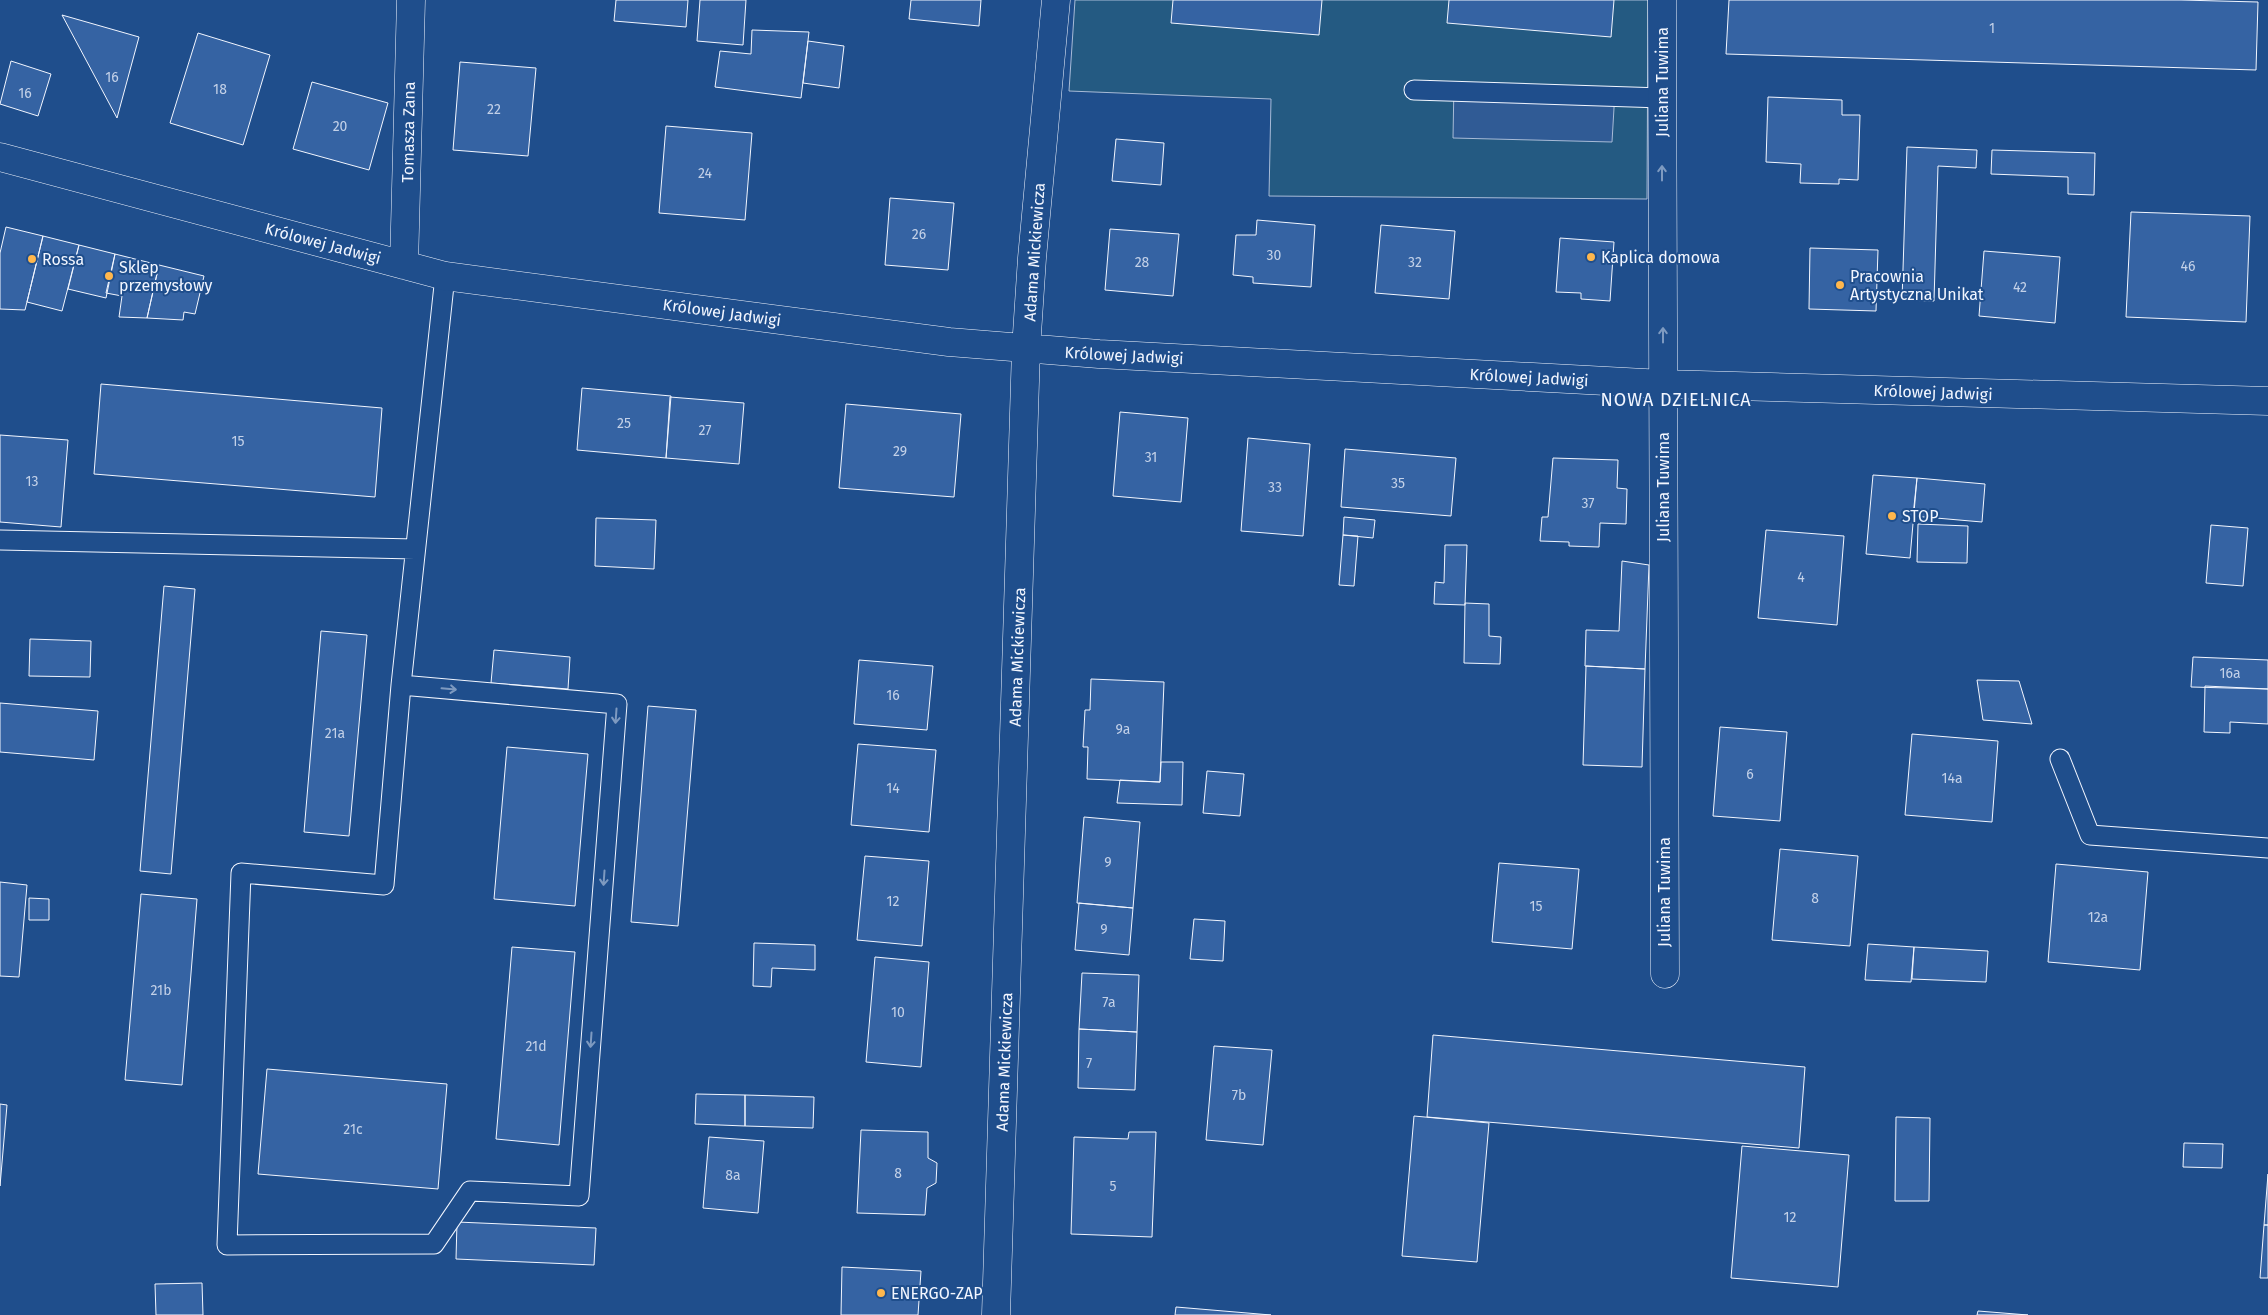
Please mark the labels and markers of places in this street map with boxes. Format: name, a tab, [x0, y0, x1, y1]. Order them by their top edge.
place label: Kaplica domowa	[1601, 248, 1720, 267]
place label: Rossa	[42, 250, 84, 269]
marker: Kaplica domowa	[1585, 251, 1597, 263]
marker: Rossa	[26, 253, 38, 265]
place label: Sklep przemysłowy	[119, 258, 212, 295]
place label: Pracownia Artystyczna Unikat	[1850, 267, 1984, 304]
marker: Sklep przemysłowy	[103, 270, 115, 282]
marker: Pracownia Artystyczna Unikat	[1834, 279, 1846, 291]
place label: STOP	[1902, 507, 1938, 526]
marker: STOP	[1886, 510, 1898, 522]
place label: ENERGO-ZAP	[891, 1284, 983, 1303]
marker: ENERGO-ZAP	[875, 1287, 887, 1299]

